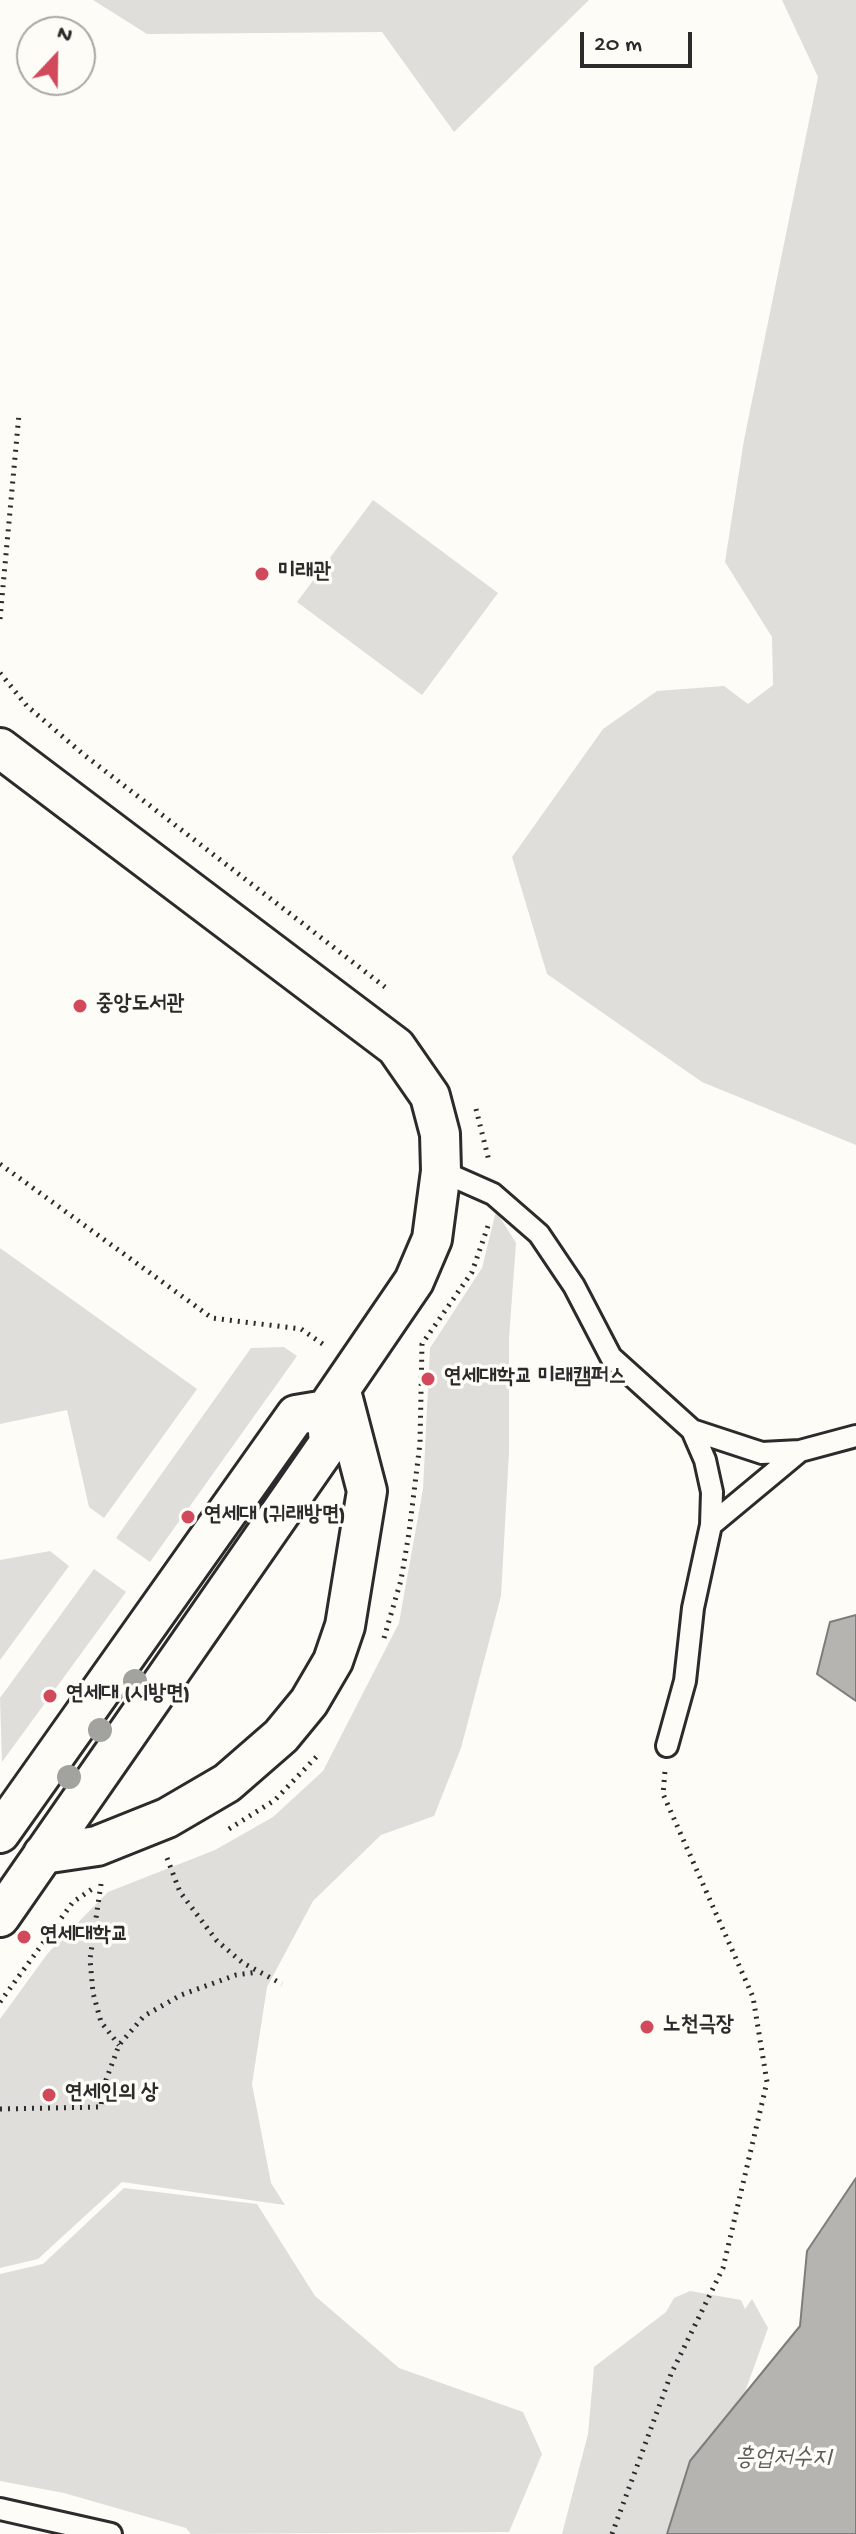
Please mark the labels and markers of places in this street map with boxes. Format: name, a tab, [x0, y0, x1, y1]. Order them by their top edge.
place label: 미래관	[278, 561, 331, 587]
marker: 미래관	[253, 565, 271, 583]
place label: 중앙도서관	[96, 993, 185, 1019]
marker: 중앙도서관	[71, 997, 89, 1015]
place label: 연세대학교 미래캠퍼스	[444, 1366, 626, 1392]
marker: 연세대학교 미래캠퍼스	[419, 1370, 437, 1388]
place label: 연세대 (귀래방면)	[204, 1504, 346, 1530]
marker: 연세대 (귀래방면)	[179, 1508, 197, 1526]
place label: 연세대 (시방면)	[66, 1683, 190, 1709]
marker: 연세대 (시방면)	[41, 1687, 59, 1705]
place label: 연세대학교	[40, 1924, 129, 1950]
marker: 연세대학교	[15, 1928, 33, 1946]
place label: 노천극장	[663, 2014, 734, 2040]
marker: 노천극장	[638, 2018, 656, 2036]
place label: 연세인의 상	[65, 2082, 159, 2108]
marker: 연세인의 상	[40, 2086, 58, 2104]

